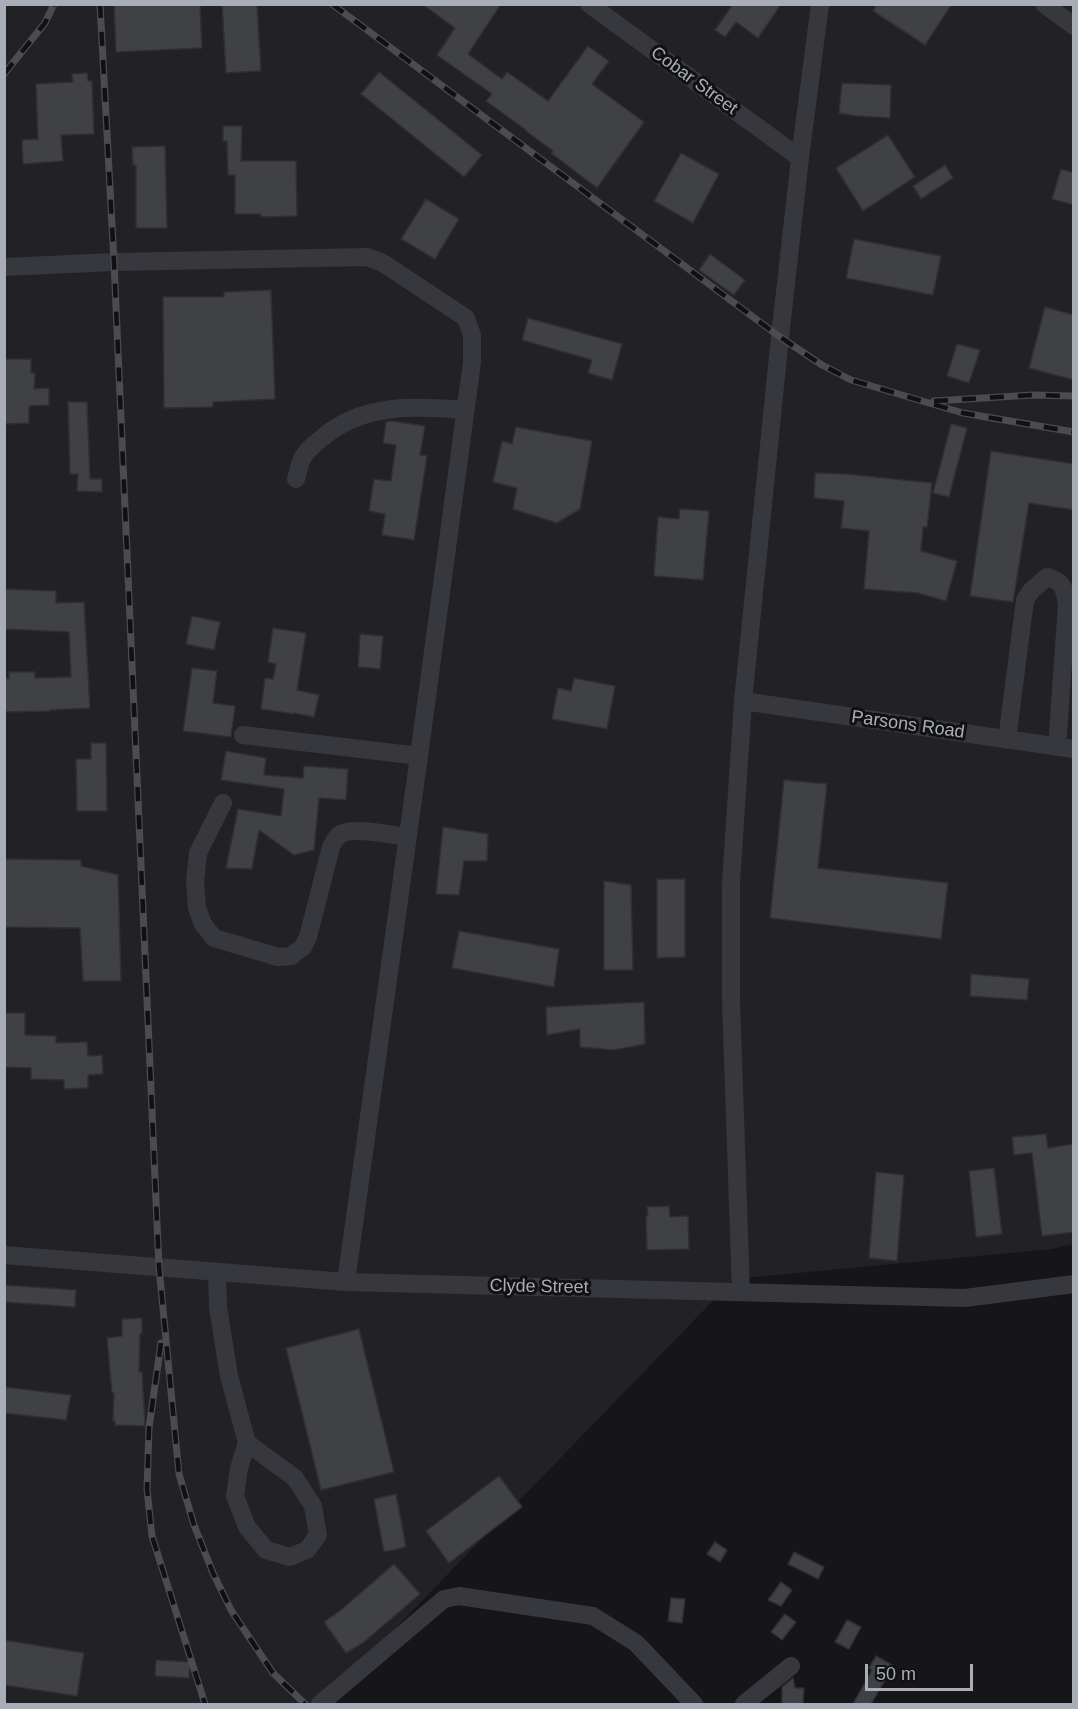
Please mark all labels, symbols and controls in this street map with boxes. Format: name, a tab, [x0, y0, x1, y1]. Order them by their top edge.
street label: Cobar Street	[646, 42, 742, 120]
street label: Parsons Road	[850, 706, 966, 744]
street label: Clyde Street	[489, 1275, 589, 1299]
scale bar	[868, 1652, 976, 1690]
text: 50 m	[876, 1664, 916, 1684]

